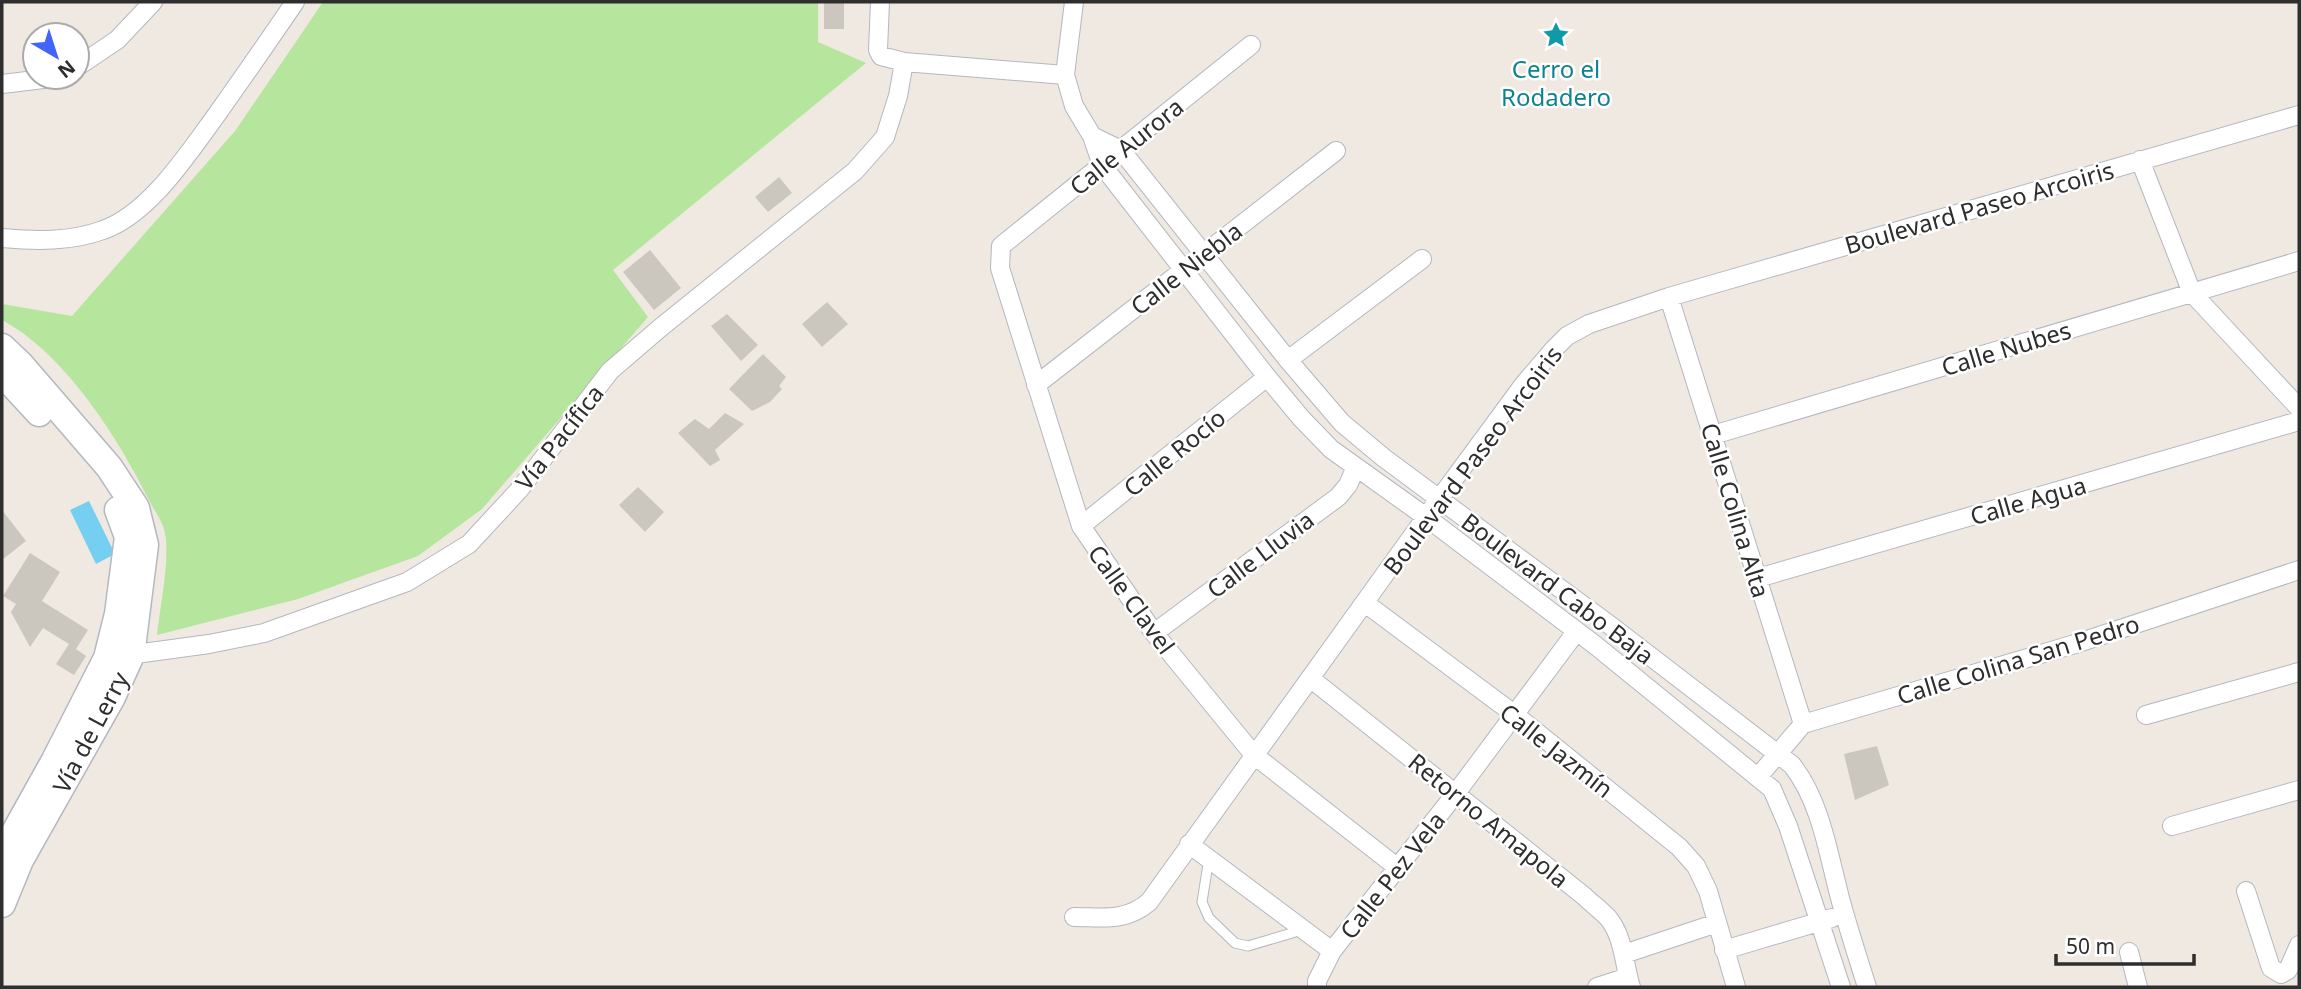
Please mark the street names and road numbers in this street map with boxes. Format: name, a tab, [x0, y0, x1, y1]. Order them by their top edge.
street label: Calle Aurora	[1062, 90, 1190, 202]
street label: Boulevard Paseo Arcoiris	[1841, 153, 2117, 261]
street label: Calle Niebla	[1123, 214, 1249, 322]
street label: Calle Nubes	[1937, 313, 2075, 383]
street label: Boulevard Paseo Arcoiris	[1375, 339, 1569, 581]
street label: Vía Pacífica	[507, 377, 611, 497]
street label: Calle Rocío	[1116, 401, 1232, 503]
street label: Calle Colina Alta	[1694, 419, 1778, 601]
street label: Calle Agua	[1966, 468, 2090, 532]
street label: Calle Lluvia	[1200, 503, 1320, 605]
street label: Boulevard Cabo Baja	[1455, 505, 1661, 671]
street label: Calle Clavel	[1081, 538, 1183, 660]
street label: Calle Colina San Pedro	[1893, 606, 2143, 712]
street label: Vía de Lerry	[44, 665, 136, 798]
street label: Calle Jazmín	[1493, 695, 1621, 805]
street label: Retorno Amapola	[1402, 745, 1576, 895]
street label: Calle Pez Vela	[1332, 804, 1452, 946]

